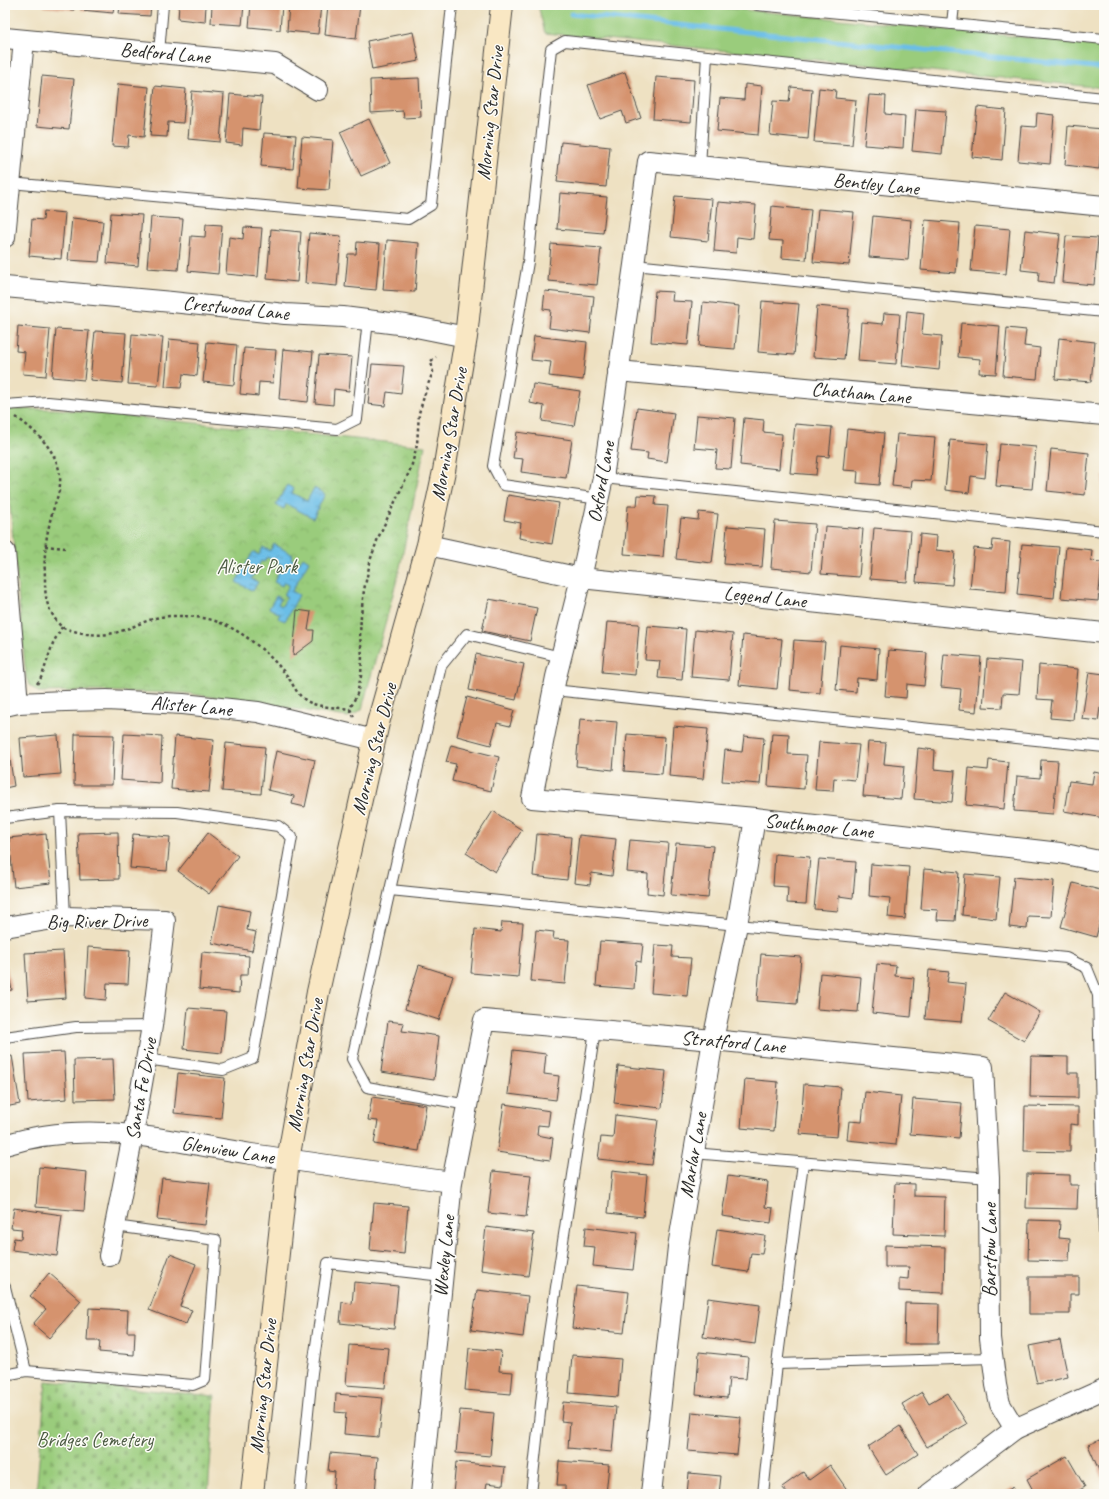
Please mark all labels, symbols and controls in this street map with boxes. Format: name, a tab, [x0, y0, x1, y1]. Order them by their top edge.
street label: Bedford Lane	[119, 37, 212, 69]
street label: Morning Star Drive	[471, 43, 510, 181]
street label: Bentley Lane	[832, 167, 922, 201]
street label: Crestwood Lane	[182, 290, 292, 326]
street label: Morning Star Drive	[425, 364, 473, 502]
street label: Chatham Lane	[810, 376, 913, 410]
street label: Oxford Lane	[582, 438, 621, 525]
park label: Alister Park	[217, 554, 299, 579]
street label: Legend Lane	[723, 580, 809, 614]
street label: Morning Star Drive	[346, 679, 403, 817]
street label: Alister Lane	[150, 690, 235, 722]
street label: Southmoor Lane	[763, 808, 876, 844]
street label: Big River Drive	[46, 908, 149, 934]
street label: Morning Star Drive	[281, 995, 329, 1133]
street label: Stratford Lane	[680, 1025, 788, 1059]
street label: Santa Fe Drive	[120, 1035, 163, 1142]
street label: Marlar Lane	[673, 1109, 713, 1200]
street label: Glenview Lane	[180, 1130, 278, 1170]
street label: Barstow Lane	[977, 1201, 1002, 1297]
street label: Wexley Lane	[427, 1213, 461, 1298]
street label: Morning Star Drive	[244, 1316, 283, 1454]
park label: Bridges Cemetery	[37, 1427, 154, 1452]

